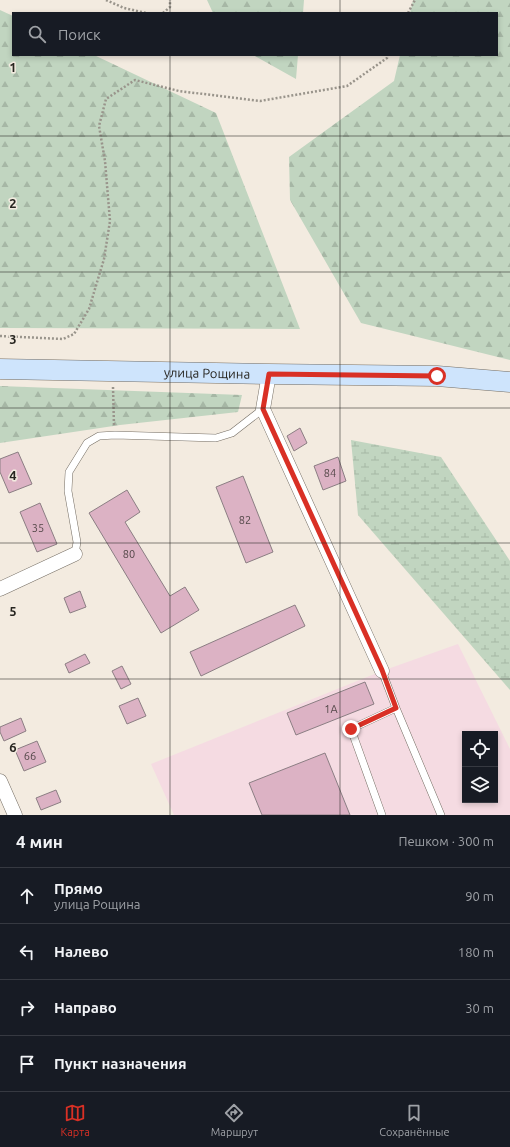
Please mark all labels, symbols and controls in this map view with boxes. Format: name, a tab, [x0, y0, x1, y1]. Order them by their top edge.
search box	[12, 12, 498, 56]
icon: search	[26, 23, 48, 45]
text: Поиск	[58, 26, 101, 43]
text: 1	[9, 60, 17, 74]
text: 2	[9, 196, 17, 210]
text: 3	[9, 332, 17, 346]
street label: улица Рощина	[164, 365, 250, 381]
route start	[428, 367, 446, 385]
house number: 84	[324, 467, 336, 479]
text: 4	[9, 468, 17, 482]
house number: 82	[239, 514, 251, 526]
house number: 35	[32, 522, 44, 534]
house number: 80	[123, 548, 135, 560]
text: 5	[9, 604, 17, 618]
house number: 1А	[324, 703, 339, 715]
route end	[342, 720, 360, 738]
map controls	[462, 731, 498, 803]
button: locate	[462, 731, 498, 767]
text: 6	[9, 740, 17, 754]
house number: 66	[24, 750, 36, 762]
button: layers	[462, 767, 498, 803]
text: 4 мин	[16, 832, 63, 851]
text: Пешком · 300 m	[398, 834, 494, 848]
text: Прямо	[54, 880, 103, 897]
icon: ahead	[16, 885, 38, 907]
text: 90 m	[465, 889, 494, 903]
text: улица Рощина	[54, 897, 140, 911]
icon: left	[16, 941, 38, 963]
text: Налево	[54, 943, 109, 960]
text: 180 m	[458, 945, 494, 959]
icon: right	[16, 997, 38, 1019]
text: Направо	[54, 999, 117, 1016]
text: 30 m	[465, 1001, 494, 1015]
icon: arrive	[16, 1053, 38, 1075]
text: Пункт назначения	[54, 1055, 187, 1072]
tab: Карта	[60, 1102, 90, 1138]
tab: Маршрут	[211, 1102, 258, 1138]
tab: Сохранённые	[379, 1102, 449, 1138]

